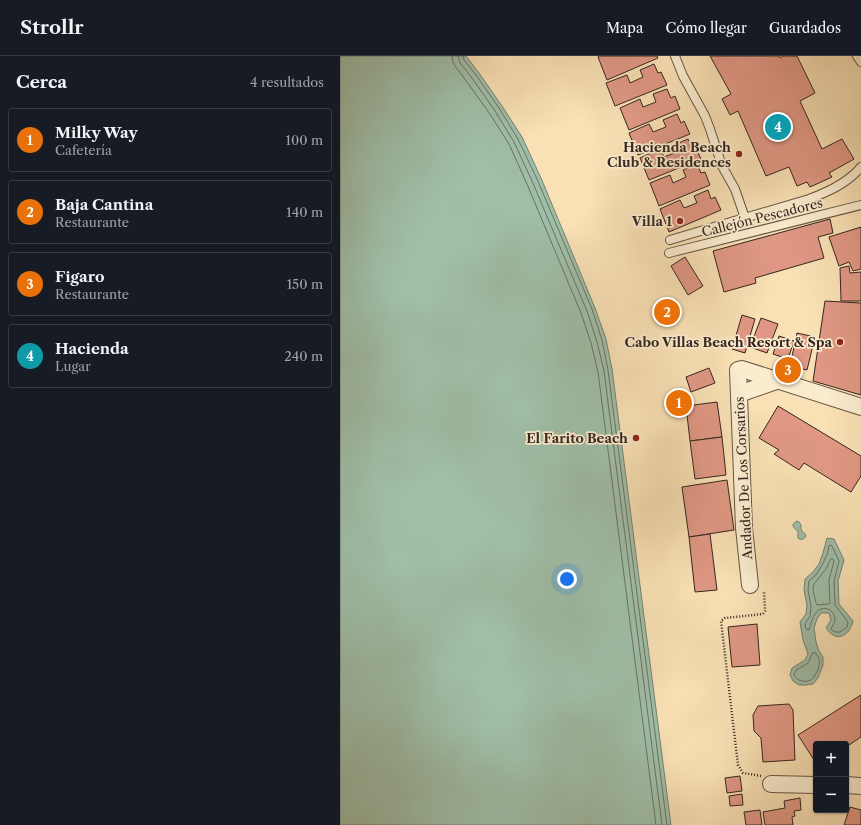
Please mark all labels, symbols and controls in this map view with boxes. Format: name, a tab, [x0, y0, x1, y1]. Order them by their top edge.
text: Strollr	[20, 16, 84, 39]
text: Mapa	[606, 19, 643, 37]
text: Cómo llegar	[665, 19, 747, 37]
text: Guardados	[769, 19, 841, 37]
text: Cerca	[16, 72, 67, 92]
text: 4 resultados	[250, 74, 324, 90]
pin: 4	[765, 112, 791, 142]
text: Milky Way	[55, 123, 138, 142]
text: 1	[27, 132, 33, 148]
text: 100 m	[285, 132, 323, 148]
place label: Hacienda Beach Club & Residences	[607, 139, 731, 170]
text: Cafetería	[55, 142, 112, 158]
marker: Hacienda Beach Club & Residences	[734, 149, 744, 159]
street label: Callejón Pescadores	[700, 194, 824, 240]
text: Baja Cantina	[55, 195, 153, 214]
text: 2	[26, 204, 34, 220]
text: 140 m	[286, 204, 323, 220]
place label: Villa 1	[631, 213, 672, 229]
text: Restaurante	[55, 214, 129, 230]
marker: Villa 1	[675, 216, 685, 226]
text: Figaro	[55, 267, 105, 286]
text: 3	[26, 276, 34, 292]
text: 150 m	[287, 276, 323, 292]
text: Restaurante	[55, 286, 129, 302]
pin: 2	[654, 297, 680, 327]
place label: Cabo Villas Beach Resort & Spa	[624, 334, 832, 350]
marker: Cabo Villas Beach Resort & Spa	[835, 337, 845, 347]
text: Hacienda	[55, 339, 129, 358]
text: 4	[26, 348, 34, 364]
text: 240 m	[284, 348, 323, 364]
pin: 3	[775, 355, 801, 385]
text: Lugar	[55, 358, 91, 374]
pin: 1	[666, 388, 692, 418]
street label: Andador De Los Corsarios	[731, 396, 755, 561]
place label: El Farito Beach	[526, 430, 628, 446]
marker: El Farito Beach	[631, 433, 641, 443]
your location	[557, 569, 577, 589]
map controls	[813, 741, 849, 813]
button: +	[813, 741, 849, 777]
button: −	[813, 777, 849, 813]

